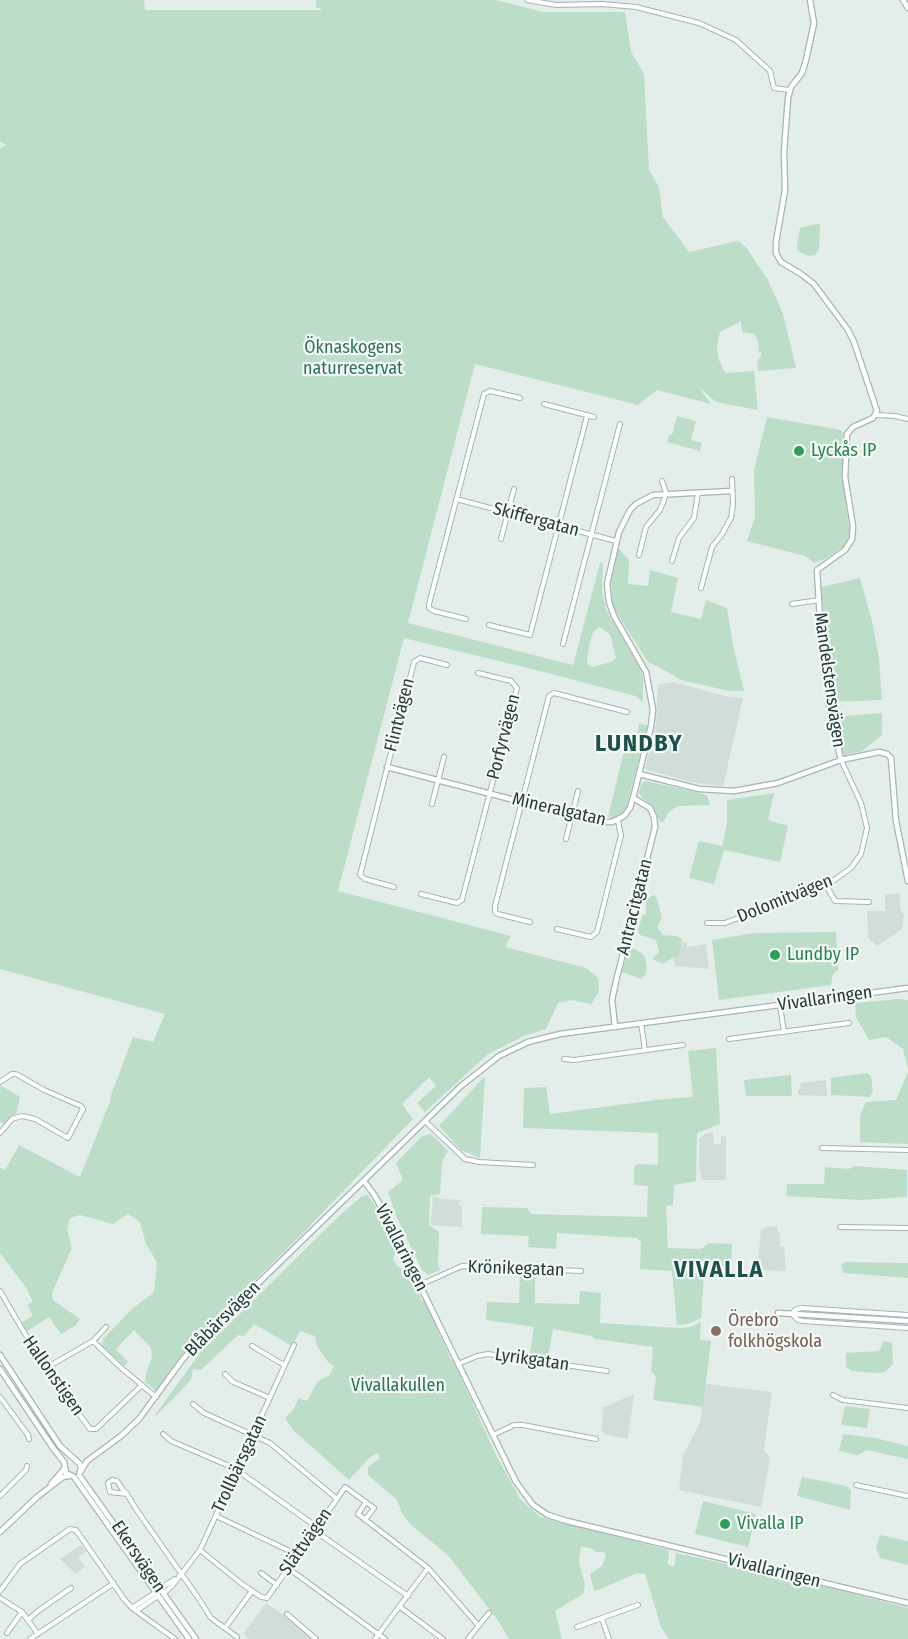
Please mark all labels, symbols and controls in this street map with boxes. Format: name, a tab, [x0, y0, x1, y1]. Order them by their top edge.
park label: Öknaskogens naturreservat	[303, 337, 403, 380]
place label: Lyckås IP	[811, 440, 876, 462]
marker: Lyckås IP	[792, 444, 806, 458]
street label: Skiffergatan	[490, 498, 582, 542]
street label: Mandelstensvägen	[809, 611, 849, 749]
street label: Flintvägen	[380, 676, 420, 754]
street label: Porfyrvägen	[483, 692, 525, 782]
district label: LUNDBY	[595, 730, 683, 758]
street label: Mineralgatan	[510, 789, 608, 831]
street label: Antracitgatan	[613, 857, 657, 957]
street label: Dolomitvägen	[734, 870, 836, 928]
place label: Lundby IP	[787, 944, 859, 966]
marker: Lundby IP	[768, 948, 782, 962]
street label: Vivallaringen	[776, 982, 874, 1016]
street label: Vivallaringen	[370, 1201, 432, 1295]
district label: VIVALLA	[674, 1256, 764, 1284]
street label: Krönikegatan	[467, 1257, 565, 1281]
street label: Blåbärsvägen	[181, 1277, 265, 1361]
place label: Örebro folkhögskola	[728, 1310, 822, 1352]
marker: Örebro folkhögskola	[709, 1324, 723, 1338]
street label: Hallonstigen	[18, 1332, 88, 1420]
street label: Lyrikgatan	[493, 1344, 571, 1376]
park label: Vivallakullen	[351, 1375, 445, 1397]
street label: Trollbärsgatan	[208, 1412, 272, 1516]
street label: Slättvägen	[275, 1504, 337, 1580]
place label: Vivalla IP	[737, 1513, 804, 1535]
street label: Ekersvägen	[106, 1517, 170, 1597]
marker: Vivalla IP	[718, 1517, 732, 1531]
street label: Vivallaringen	[725, 1549, 823, 1593]

